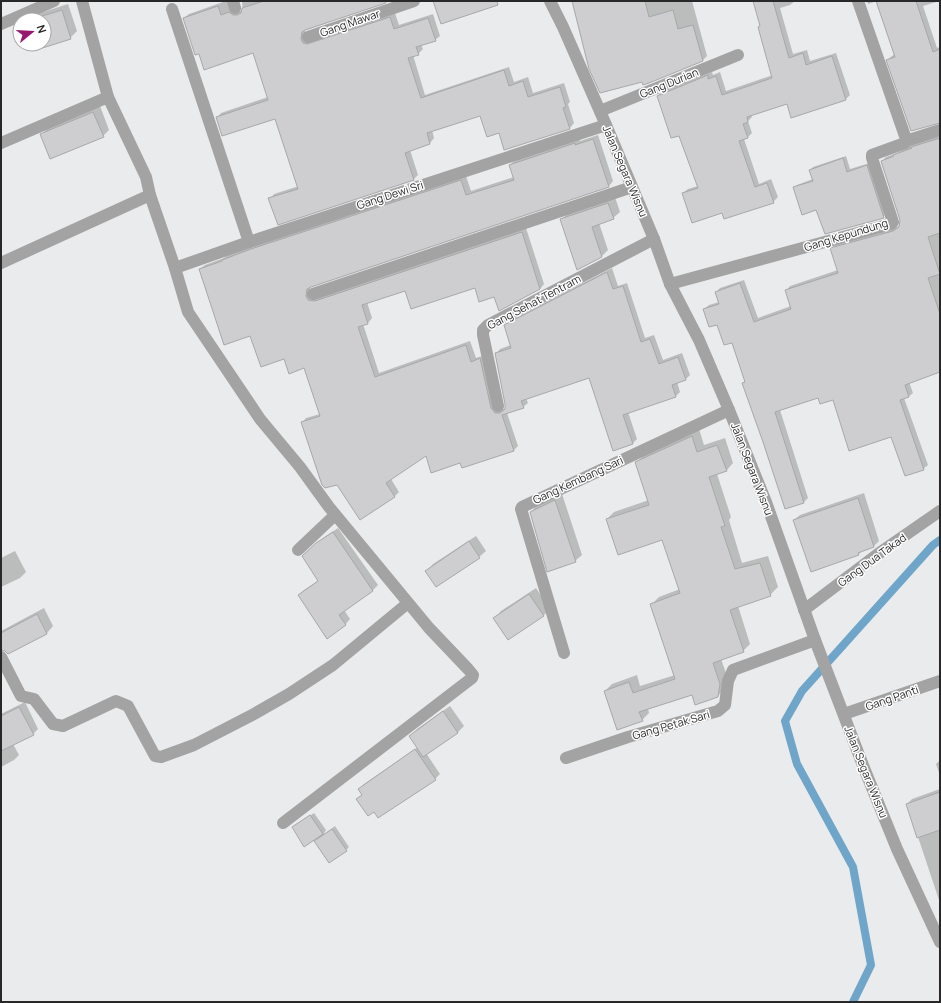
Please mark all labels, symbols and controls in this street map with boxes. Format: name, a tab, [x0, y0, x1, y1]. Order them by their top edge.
street label: Gang Mawar	[318, 5, 382, 40]
north arrow	[12, 12, 52, 52]
text: N	[34, 23, 50, 35]
street label: Gang Durian	[637, 64, 700, 101]
street label: Jalan Segara Wisnu	[599, 123, 652, 219]
street label: Gang Dewi Sri	[355, 177, 425, 212]
street label: Gang Kepundung	[802, 215, 890, 254]
street label: Gang Sehat Tentram	[484, 271, 583, 333]
street label: Jalan Segara Wisnu	[728, 420, 777, 517]
street label: Gang Kembang Sari	[530, 452, 625, 507]
street label: Gang Dua Takad	[834, 530, 909, 590]
street label: Gang Panti	[863, 681, 920, 714]
street label: Gang Petak Sari	[630, 706, 711, 743]
street label: Jalan Segara Wisnu	[841, 724, 892, 820]

